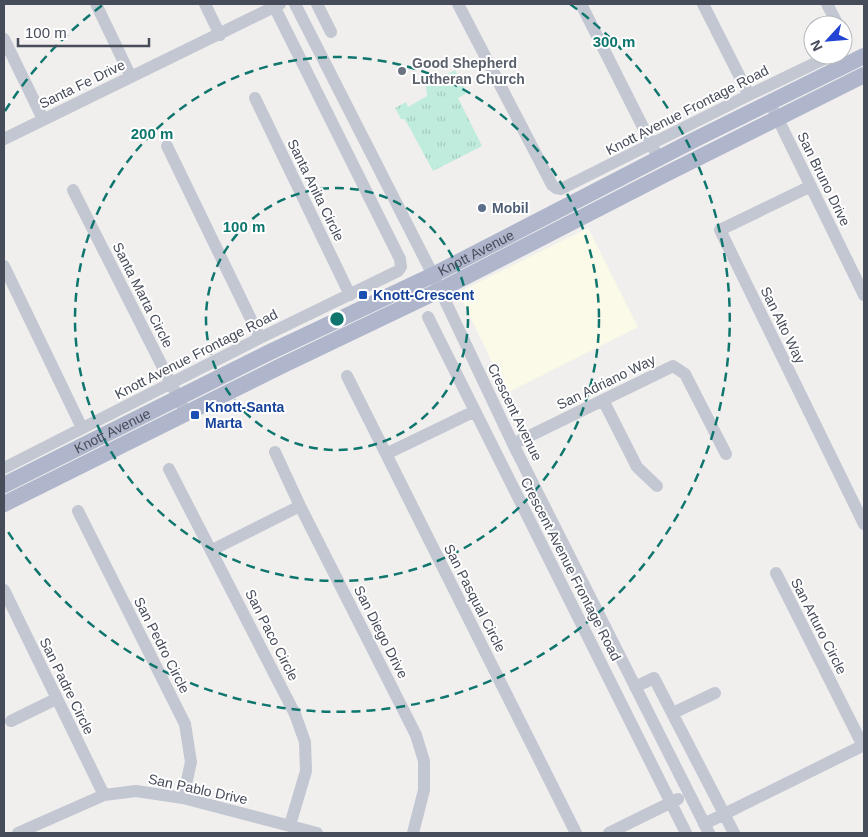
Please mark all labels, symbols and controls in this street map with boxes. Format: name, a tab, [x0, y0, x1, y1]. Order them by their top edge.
scale bar	[18, 15, 149, 47]
north arrow	[803, 15, 853, 65]
text: 100 m	[25, 24, 67, 41]
text: 300 m	[593, 33, 635, 50]
text: N	[807, 38, 826, 54]
place label: Good Shepherd Lutheran Church	[412, 55, 525, 87]
street label: Santa Fe Drive	[37, 56, 128, 112]
street label: Knott Avenue Frontage Road	[603, 62, 771, 158]
marker: Good Shepherd Lutheran Church	[396, 65, 408, 77]
text: 200 m	[131, 125, 173, 142]
street label: San Bruno Drive	[794, 129, 854, 229]
street label: Santa Anita Circle	[284, 136, 348, 244]
place label: Mobil	[492, 200, 529, 216]
marker: Mobil	[476, 202, 488, 214]
text: 100 m	[223, 218, 265, 235]
street label: Knott Avenue	[435, 227, 517, 279]
street label: Santa Marta Circle	[110, 240, 177, 350]
street label: San Alto Way	[758, 284, 808, 366]
place label: Knott-Crescent	[373, 287, 474, 303]
marker: Knott-Crescent	[357, 289, 369, 301]
street label: Knott Avenue Frontage Road	[112, 306, 280, 402]
centre of rings	[328, 310, 346, 328]
street label: San Adriano Way	[554, 351, 658, 413]
street label: Crescent Avenue	[484, 361, 546, 463]
place label: Knott-Santa Marta	[205, 399, 285, 431]
street label: Knott Avenue	[71, 405, 153, 457]
marker: Knott-Santa Marta	[189, 409, 201, 421]
street label: Crescent Avenue Frontage Road	[518, 475, 624, 663]
street label: San Pasqual Circle	[441, 541, 509, 655]
street label: San Arturo Circle	[788, 575, 850, 677]
street label: San Diego Drive	[351, 583, 411, 681]
street label: San Paco Circle	[242, 587, 302, 684]
street label: San Pedro Circle	[131, 594, 193, 696]
street label: San Padre Circle	[37, 635, 97, 737]
street label: San Pablo Drive	[147, 771, 249, 807]

